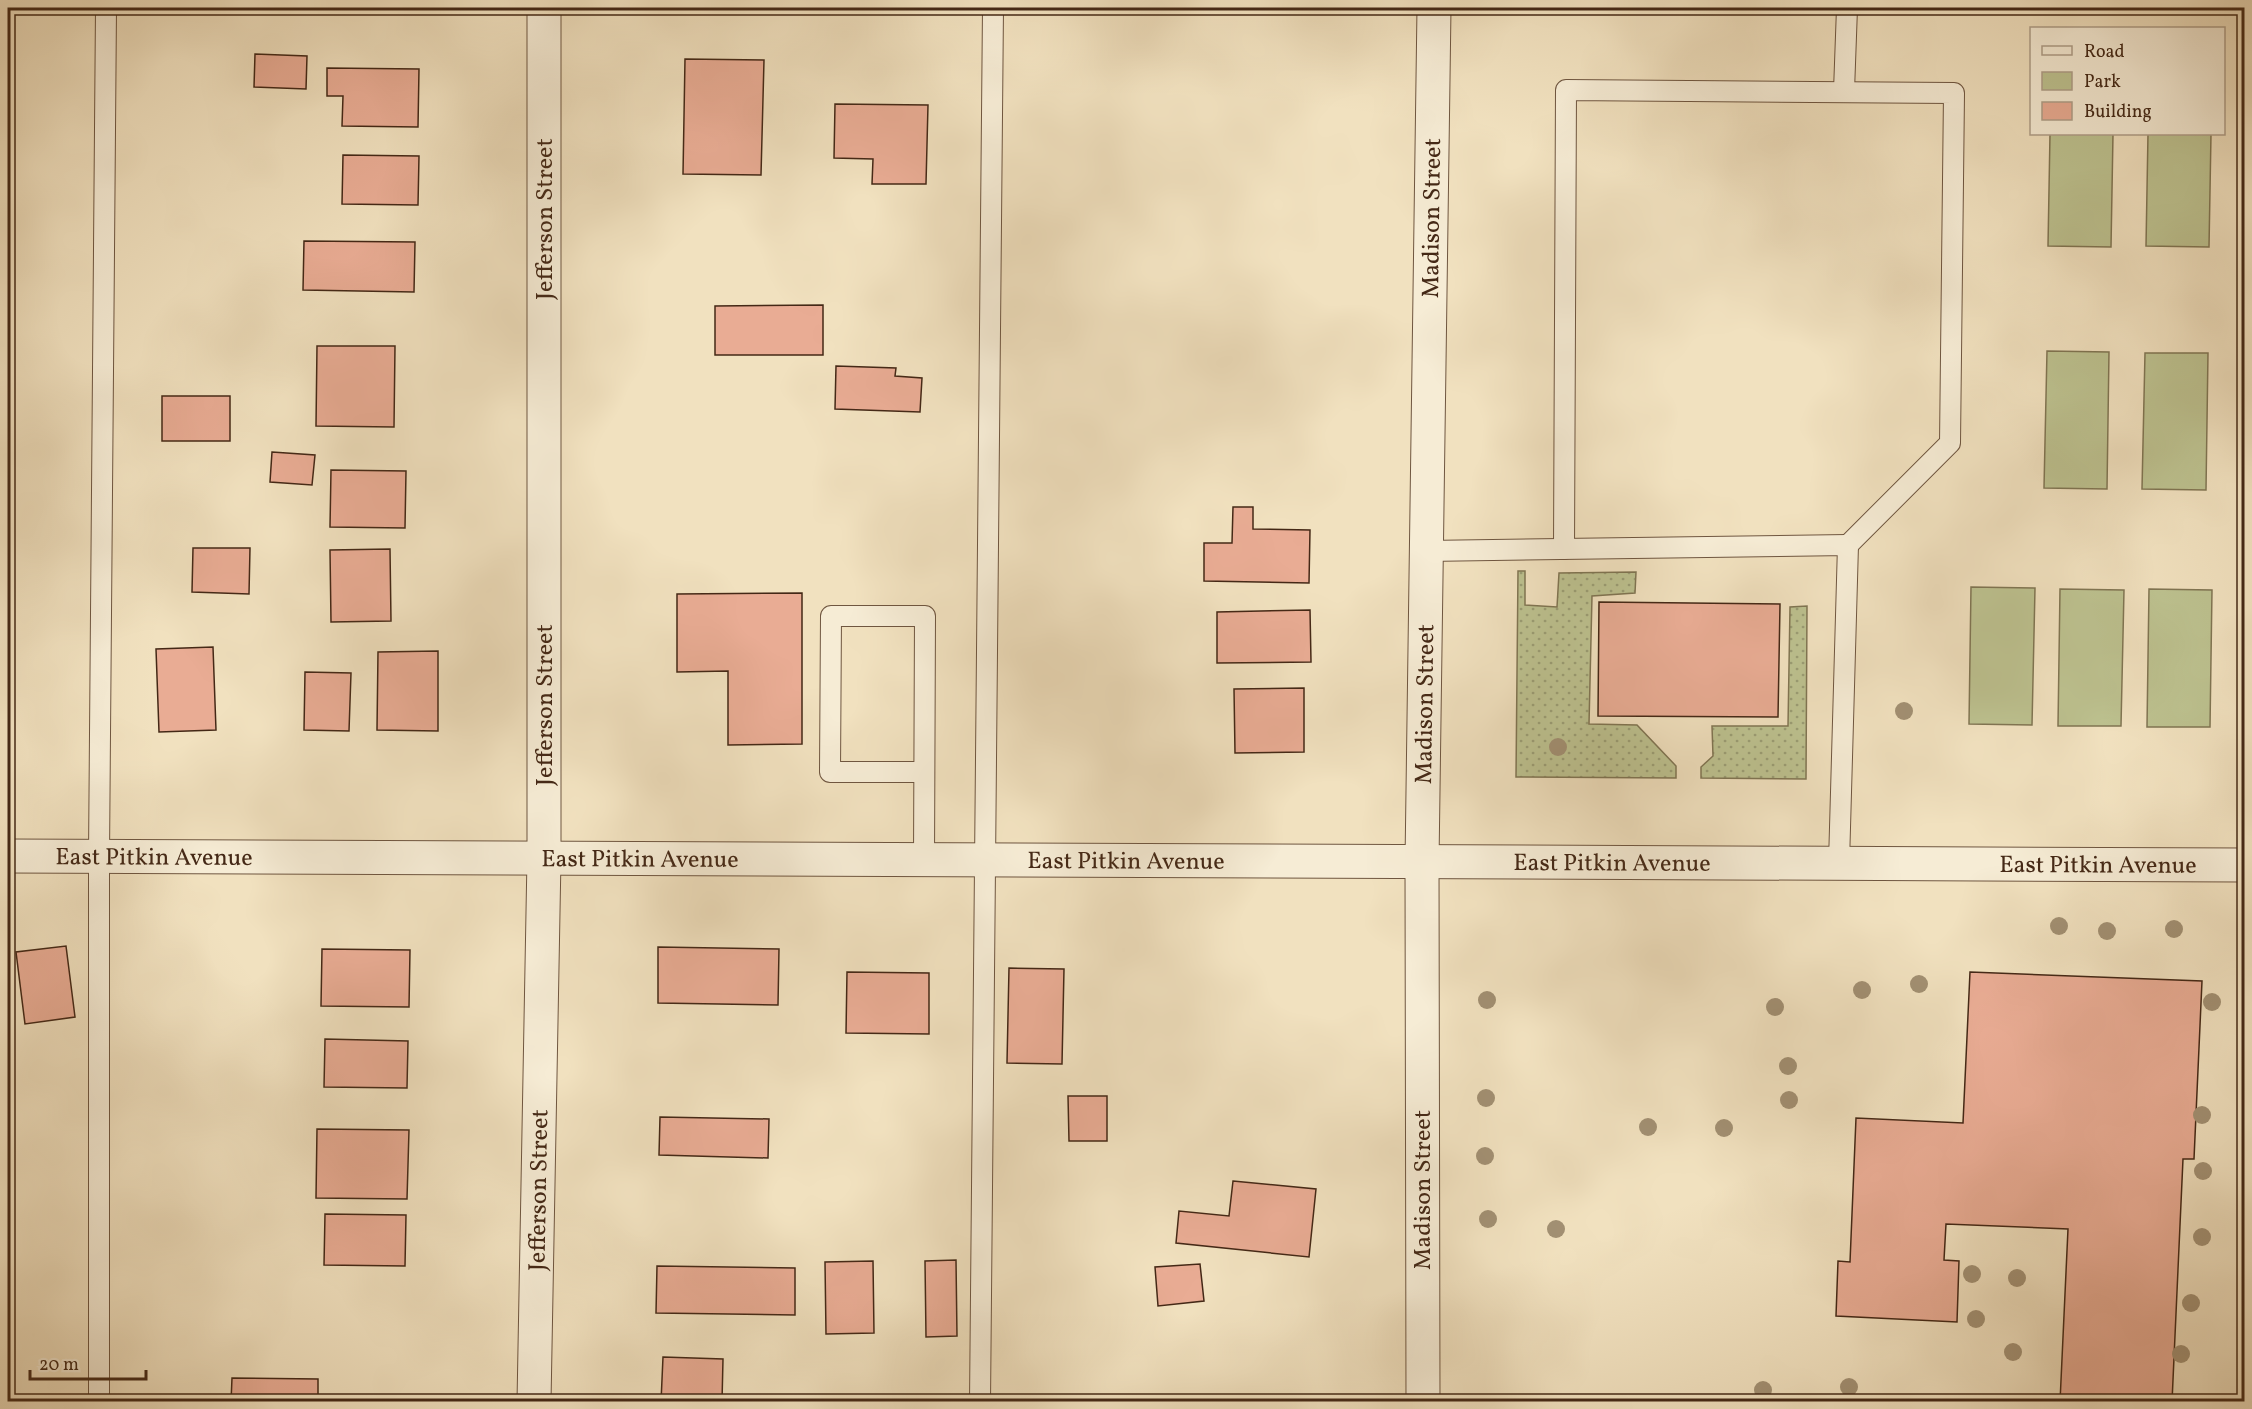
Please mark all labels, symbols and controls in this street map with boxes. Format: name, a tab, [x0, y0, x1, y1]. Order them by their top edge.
legend	[2030, 27, 2225, 135]
text: Road	[2084, 40, 2125, 65]
text: Park	[2084, 70, 2121, 95]
text: Building	[2084, 100, 2152, 125]
street label: Jefferson Street	[529, 138, 563, 300]
street label: Madison Street	[1415, 138, 1451, 298]
street label: Jefferson Street	[529, 624, 563, 786]
street label: Madison Street	[1408, 624, 1444, 784]
street label: East Pitkin Avenue	[55, 841, 253, 876]
street label: East Pitkin Avenue	[541, 843, 739, 878]
street label: East Pitkin Avenue	[1027, 845, 1225, 880]
street label: East Pitkin Avenue	[1513, 847, 1711, 882]
street label: East Pitkin Avenue	[1999, 849, 2197, 884]
street label: Jefferson Street	[521, 1109, 558, 1271]
street label: Madison Street	[1407, 1110, 1441, 1270]
scale bar	[30, 1343, 146, 1381]
text: 20 m	[39, 1353, 79, 1378]

